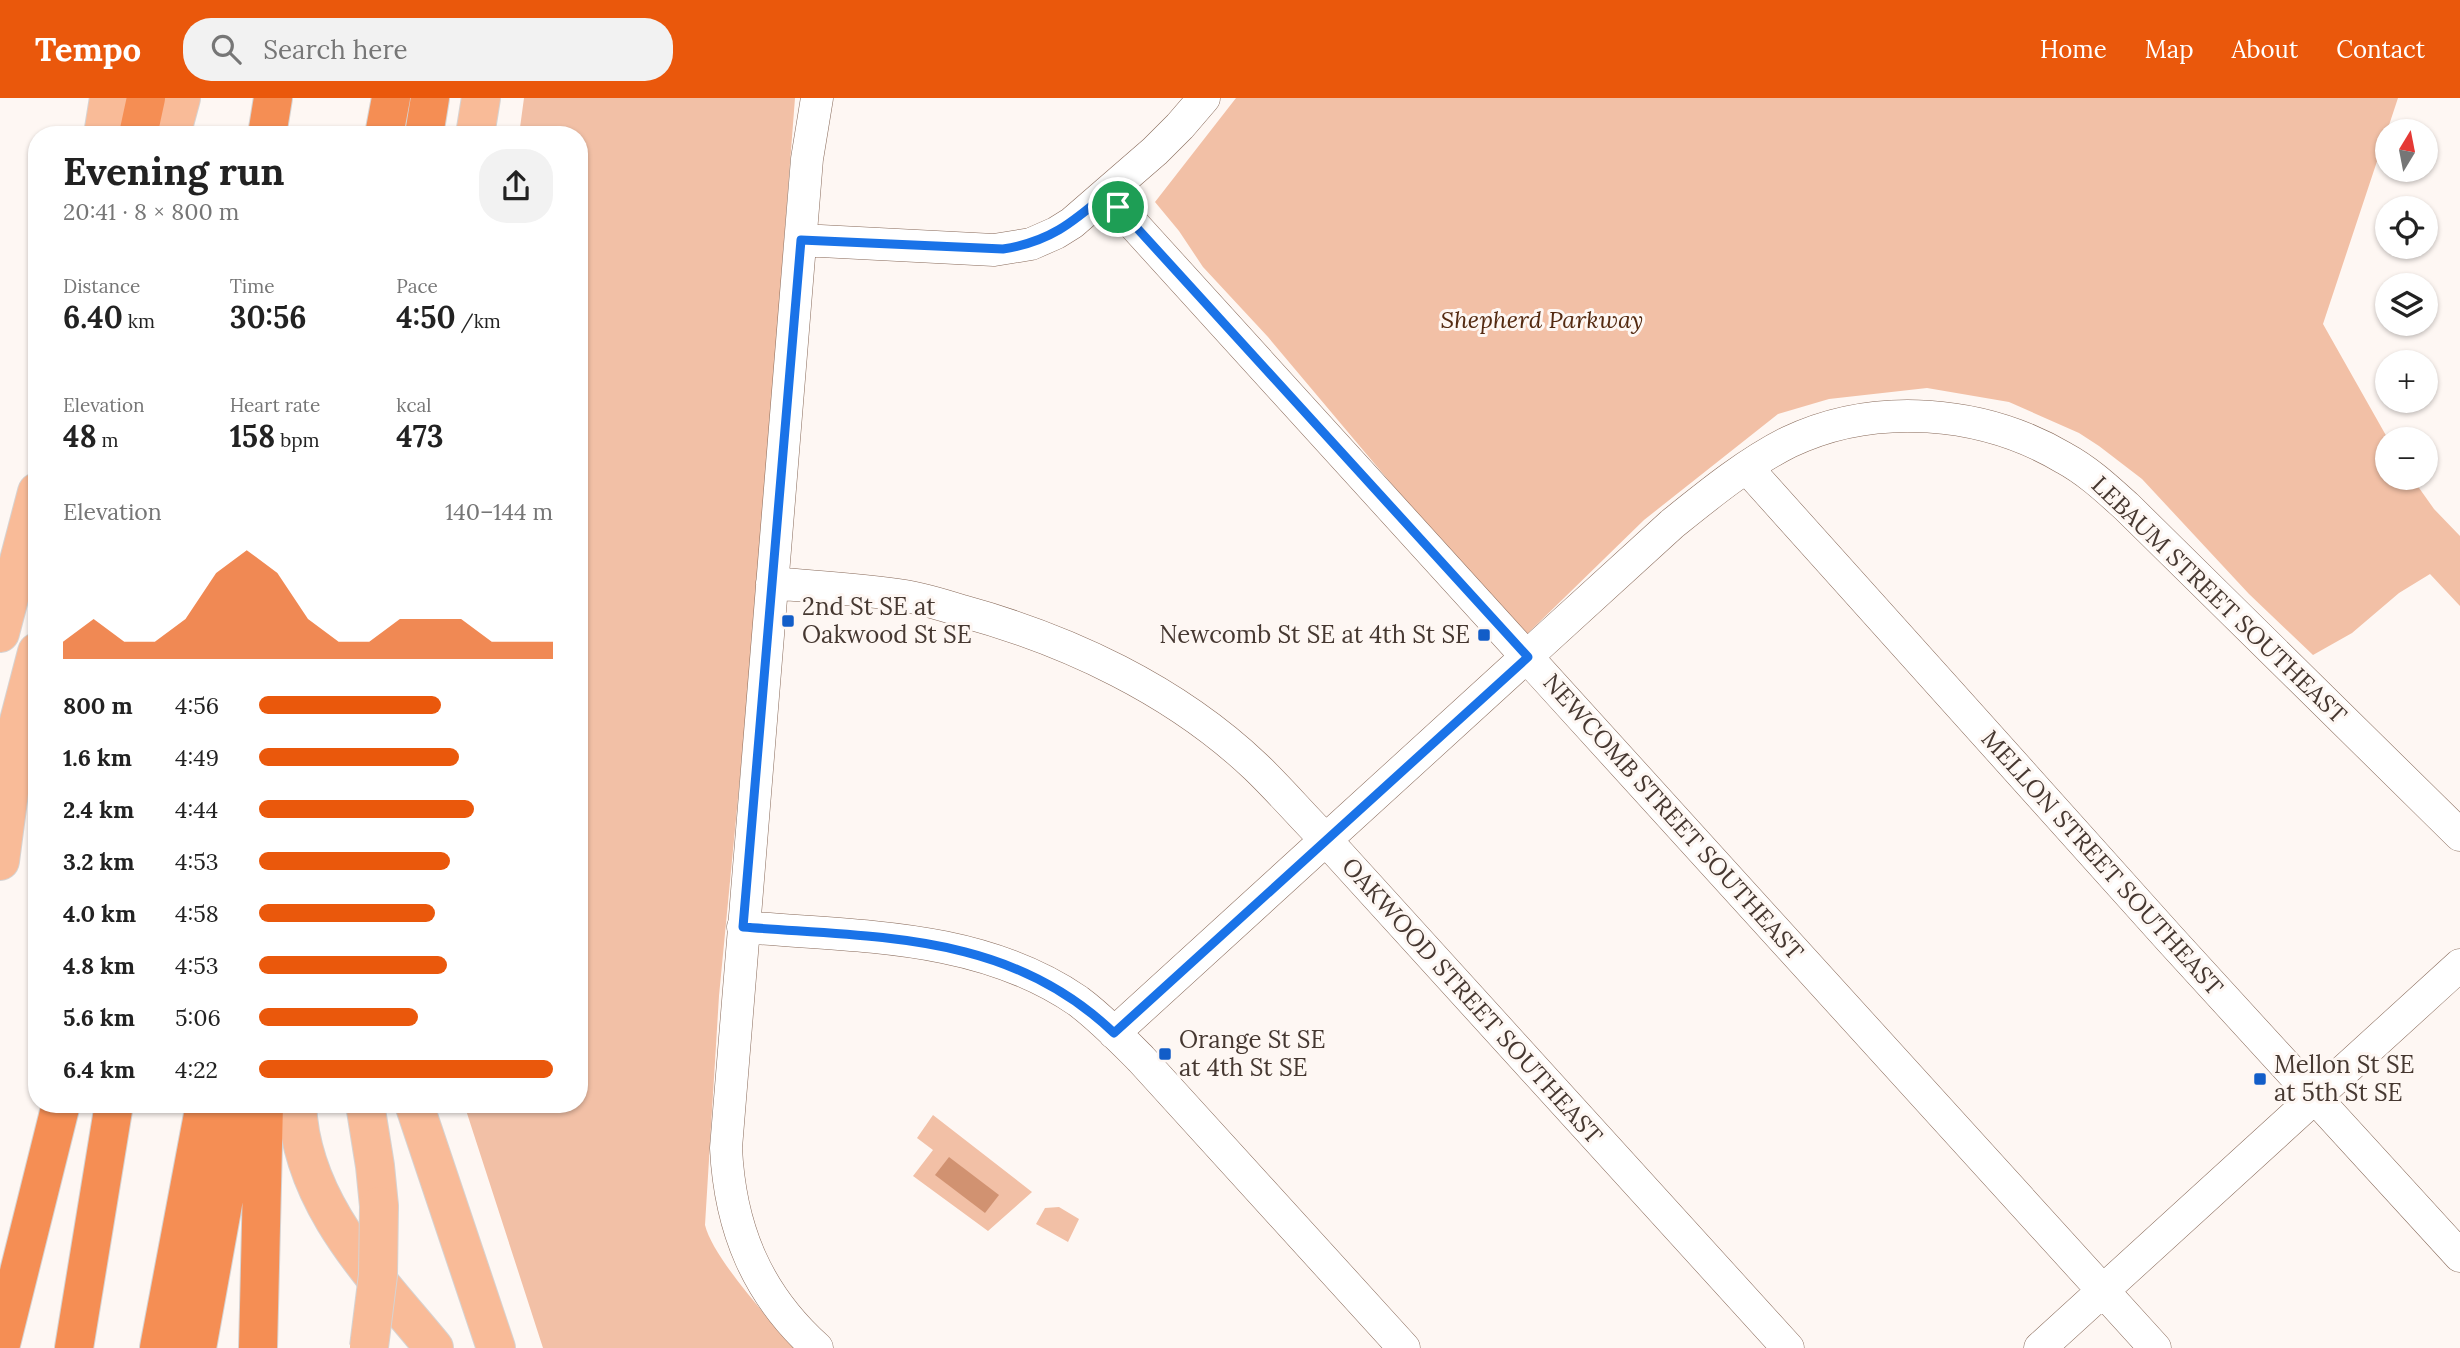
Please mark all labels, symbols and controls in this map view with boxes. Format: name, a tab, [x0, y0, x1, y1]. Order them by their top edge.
search box	[183, 18, 673, 81]
text: Tempo	[35, 28, 141, 70]
icon: search	[207, 30, 245, 68]
text: Search here	[263, 33, 408, 66]
text: Home	[2040, 34, 2107, 65]
text: Map	[2145, 34, 2194, 65]
text: About	[2232, 34, 2298, 65]
text: Contact	[2336, 34, 2425, 65]
north arrow	[2375, 119, 2438, 182]
map controls	[2375, 119, 2438, 490]
text: Evening run	[63, 147, 285, 195]
button: share	[479, 149, 553, 223]
pin	[1088, 177, 1148, 237]
icon: arrive	[1099, 188, 1137, 226]
button: locate	[2375, 196, 2438, 259]
text: 20:41 · 8 × 800 m	[63, 197, 239, 226]
button: layers	[2375, 273, 2438, 336]
text: Distance	[63, 274, 140, 298]
text: Time	[230, 274, 274, 298]
text: Pace	[396, 274, 438, 298]
text: 6.40	[63, 298, 123, 336]
text: 30:56	[230, 298, 307, 336]
text: 4:50	[396, 298, 456, 336]
park label: Shepherd Parkway	[1441, 304, 1643, 335]
text: km	[123, 309, 155, 333]
text: /km	[456, 309, 501, 333]
button: +	[2375, 350, 2438, 413]
text: Elevation	[63, 393, 145, 417]
text: Heart rate	[230, 393, 320, 417]
text: kcal	[396, 393, 431, 417]
text: 48	[63, 417, 97, 455]
text: 158	[230, 417, 275, 455]
text: 473	[396, 417, 444, 455]
button: −	[2375, 427, 2438, 490]
text: m	[97, 428, 119, 452]
text: bpm	[275, 428, 320, 452]
street label: LEBAUM STREET SOUTHEAST	[2085, 469, 2354, 730]
text: Elevation	[63, 497, 162, 526]
text: 140–144 m	[445, 497, 553, 526]
place label: 2nd St SE at Oakwood St SE	[802, 591, 972, 650]
marker: 2nd St SE at Oakwood St SE	[780, 613, 796, 629]
place label: Newcomb St SE at 4th St SE	[1159, 619, 1470, 650]
marker: Newcomb St SE at 4th St SE	[1476, 627, 1492, 643]
street label: NEWCOMB STREET SOUTHEAST	[1536, 667, 1810, 966]
text: 800 m	[63, 691, 133, 720]
text: 4:56	[175, 691, 219, 720]
street label: MELLON STREET SOUTHEAST	[1975, 723, 2230, 1002]
text: 1.6 km	[63, 743, 132, 772]
text: 4:49	[175, 743, 219, 772]
text: 2.4 km	[63, 795, 134, 824]
text: 4:44	[175, 795, 218, 824]
text: 3.2 km	[63, 847, 134, 876]
text: 4:53	[175, 847, 219, 876]
street label: OAKWOOD STREET SOUTHEAST	[1335, 851, 1609, 1150]
text: 4.0 km	[63, 899, 136, 928]
text: 4:58	[175, 899, 219, 928]
text: 4.8 km	[63, 951, 135, 980]
text: 4:53	[175, 951, 219, 980]
text: 5.6 km	[63, 1003, 135, 1032]
text: 5:06	[175, 1003, 221, 1032]
place label: Orange St SE at 4th St SE	[1179, 1024, 1325, 1083]
marker: Orange St SE at 4th St SE	[1157, 1046, 1173, 1062]
place label: Mellon St SE at 5th St SE	[2274, 1049, 2415, 1108]
text: 6.4 km	[63, 1055, 135, 1084]
text: 4:22	[175, 1055, 218, 1084]
marker: Mellon St SE at 5th St SE	[2252, 1071, 2268, 1087]

